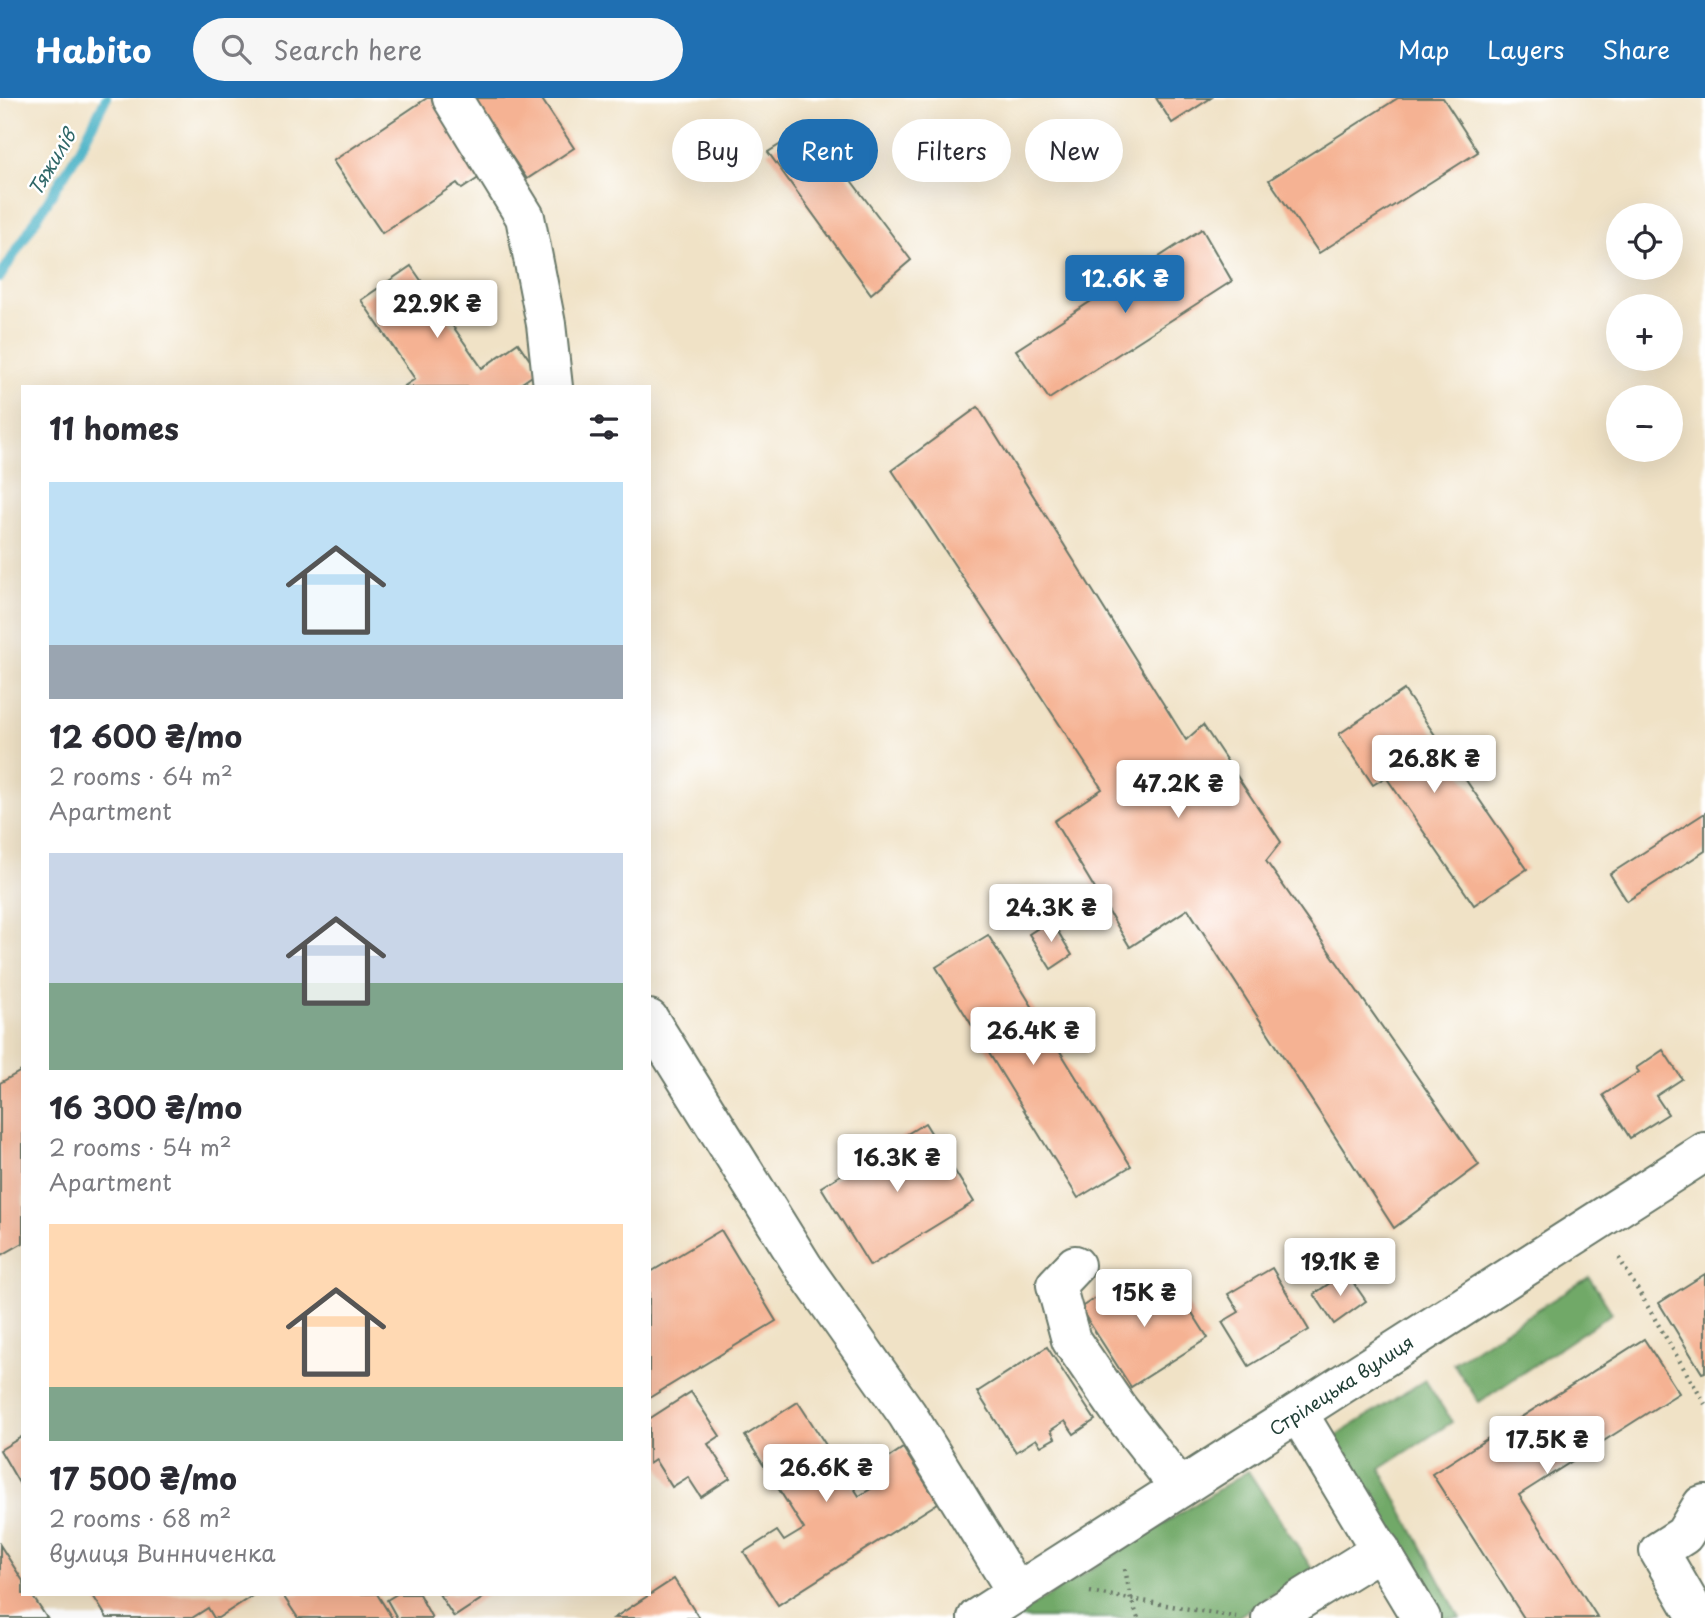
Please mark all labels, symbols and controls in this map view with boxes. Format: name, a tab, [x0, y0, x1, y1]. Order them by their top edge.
search box	[193, 18, 683, 81]
text: Habito	[35, 24, 151, 74]
icon: search	[217, 30, 255, 68]
text: Search here	[273, 30, 422, 69]
text: Map	[1398, 31, 1449, 67]
text: Layers	[1487, 31, 1564, 67]
text: Share	[1602, 31, 1670, 67]
chip: Buy	[672, 119, 763, 182]
chip: Rent	[777, 119, 878, 182]
chip: Filters	[892, 119, 1011, 182]
chip: New	[1025, 119, 1123, 182]
water label: Тяжилів	[20, 121, 83, 200]
map controls	[1606, 203, 1683, 462]
button: locate	[1606, 203, 1683, 280]
pin: 12.6K ₴	[1060, 256, 1190, 315]
text: 12.6K ₴	[1081, 260, 1169, 295]
pin: 22.9K ₴	[372, 280, 502, 340]
text: 22.9K ₴	[392, 285, 482, 320]
button: +	[1606, 294, 1683, 371]
button: −	[1606, 385, 1683, 462]
text: 11 homes	[49, 405, 179, 450]
icon: filters	[585, 408, 623, 446]
icon: home	[273, 527, 399, 653]
text: 12 600 ₴/mo	[49, 713, 242, 758]
pin: 26.8K ₴	[1369, 736, 1499, 795]
text: 26.8K ₴	[1388, 740, 1480, 775]
text: 2 rooms · 64 m²	[49, 758, 233, 793]
pin: 47.2K ₴	[1113, 760, 1243, 820]
text: 47.2K ₴	[1133, 765, 1224, 800]
text: Apartment	[49, 793, 172, 828]
pin: 24.3K ₴	[986, 884, 1116, 944]
text: 24.3K ₴	[1005, 889, 1097, 924]
icon: home	[273, 898, 399, 1024]
pin: 26.4K ₴	[968, 1007, 1098, 1067]
text: 26.4K ₴	[987, 1012, 1080, 1047]
text: 16 300 ₴/mo	[49, 1084, 242, 1129]
text: 2 rooms · 54 m²	[49, 1129, 232, 1164]
pin: 16.3K ₴	[832, 1134, 962, 1194]
text: 16.3K ₴	[853, 1139, 941, 1174]
text: Apartment	[49, 1164, 172, 1199]
pin: 19.1K ₴	[1275, 1238, 1405, 1298]
text: 19.1K ₴	[1300, 1243, 1380, 1278]
icon: home	[273, 1269, 399, 1395]
pin: 15K ₴	[1095, 1270, 1193, 1329]
text: 15K ₴	[1112, 1274, 1176, 1309]
street label: Стрілецька вулиця	[1264, 1328, 1418, 1442]
pin: 17.5K ₴	[1482, 1416, 1612, 1476]
text: 17.5K ₴	[1505, 1421, 1589, 1456]
pin: 26.6K ₴	[761, 1444, 891, 1504]
text: 26.6K ₴	[779, 1449, 873, 1484]
text: 17 500 ₴/mo	[49, 1455, 237, 1500]
text: 2 rooms · 68 m²	[49, 1500, 231, 1535]
text: вулиця Винниченка	[49, 1535, 275, 1570]

